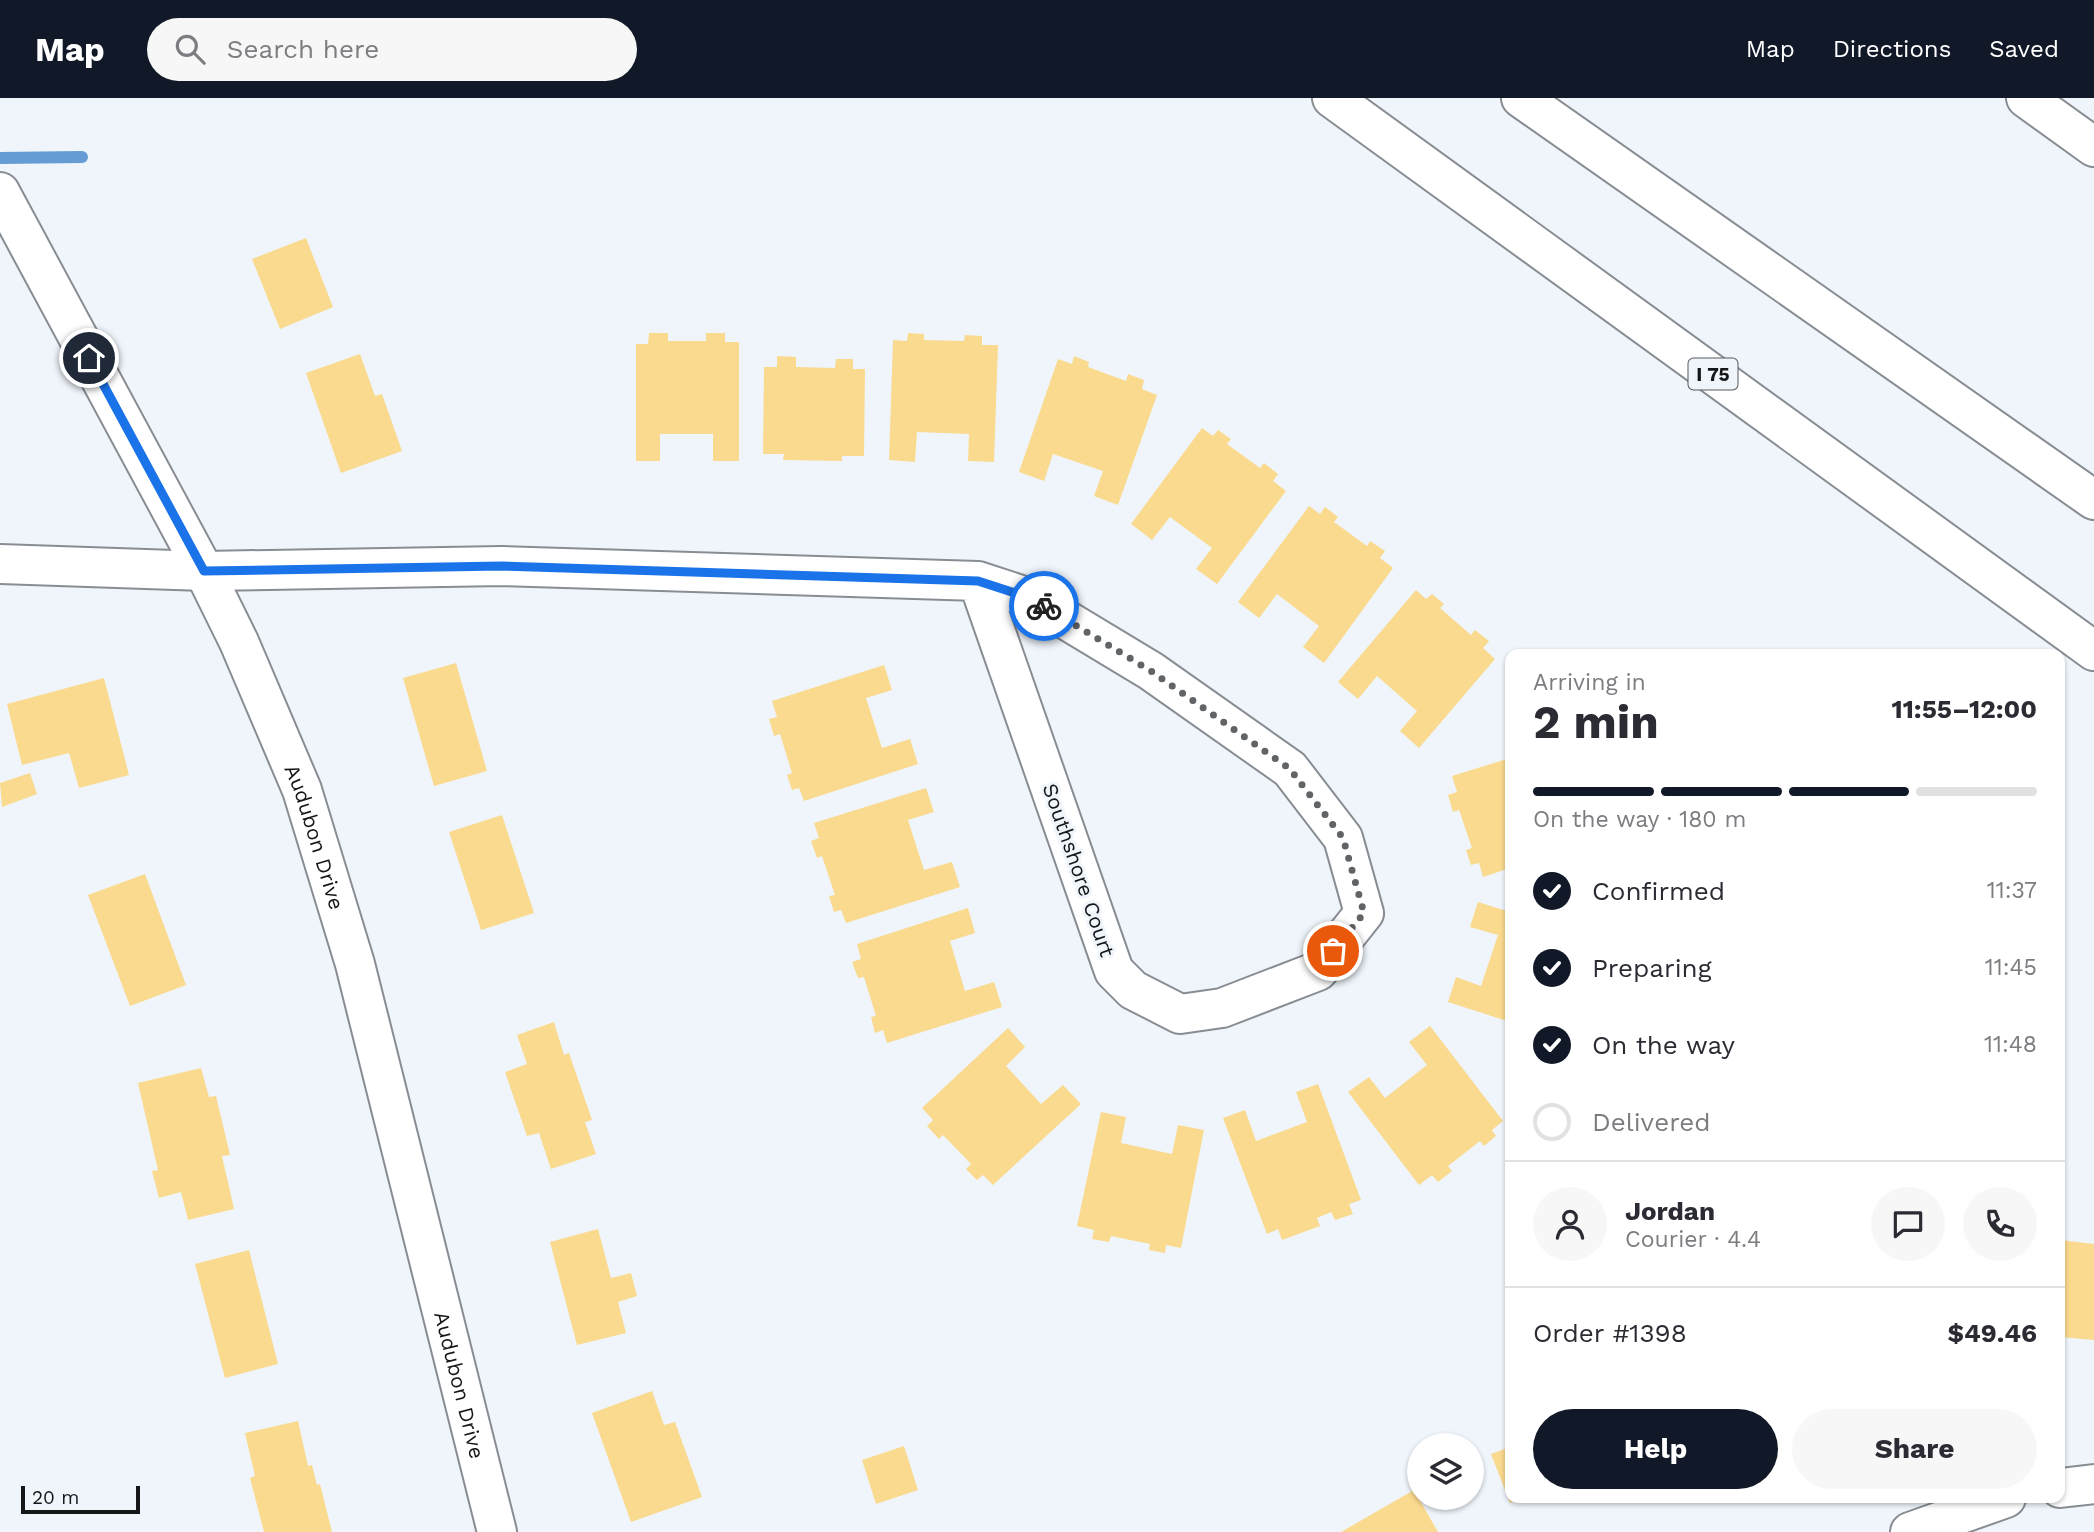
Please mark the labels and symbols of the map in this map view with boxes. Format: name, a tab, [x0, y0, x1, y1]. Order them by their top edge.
pin	[59, 328, 119, 388]
road number: I 75	[1688, 358, 1738, 390]
courier	[1009, 571, 1079, 641]
street label: Audubon Drive	[280, 760, 350, 912]
street label: Southshore Court	[1038, 780, 1120, 960]
pin	[1303, 921, 1363, 981]
street label: Audubon Drive	[430, 1308, 491, 1461]
scale bar	[21, 1483, 140, 1515]

